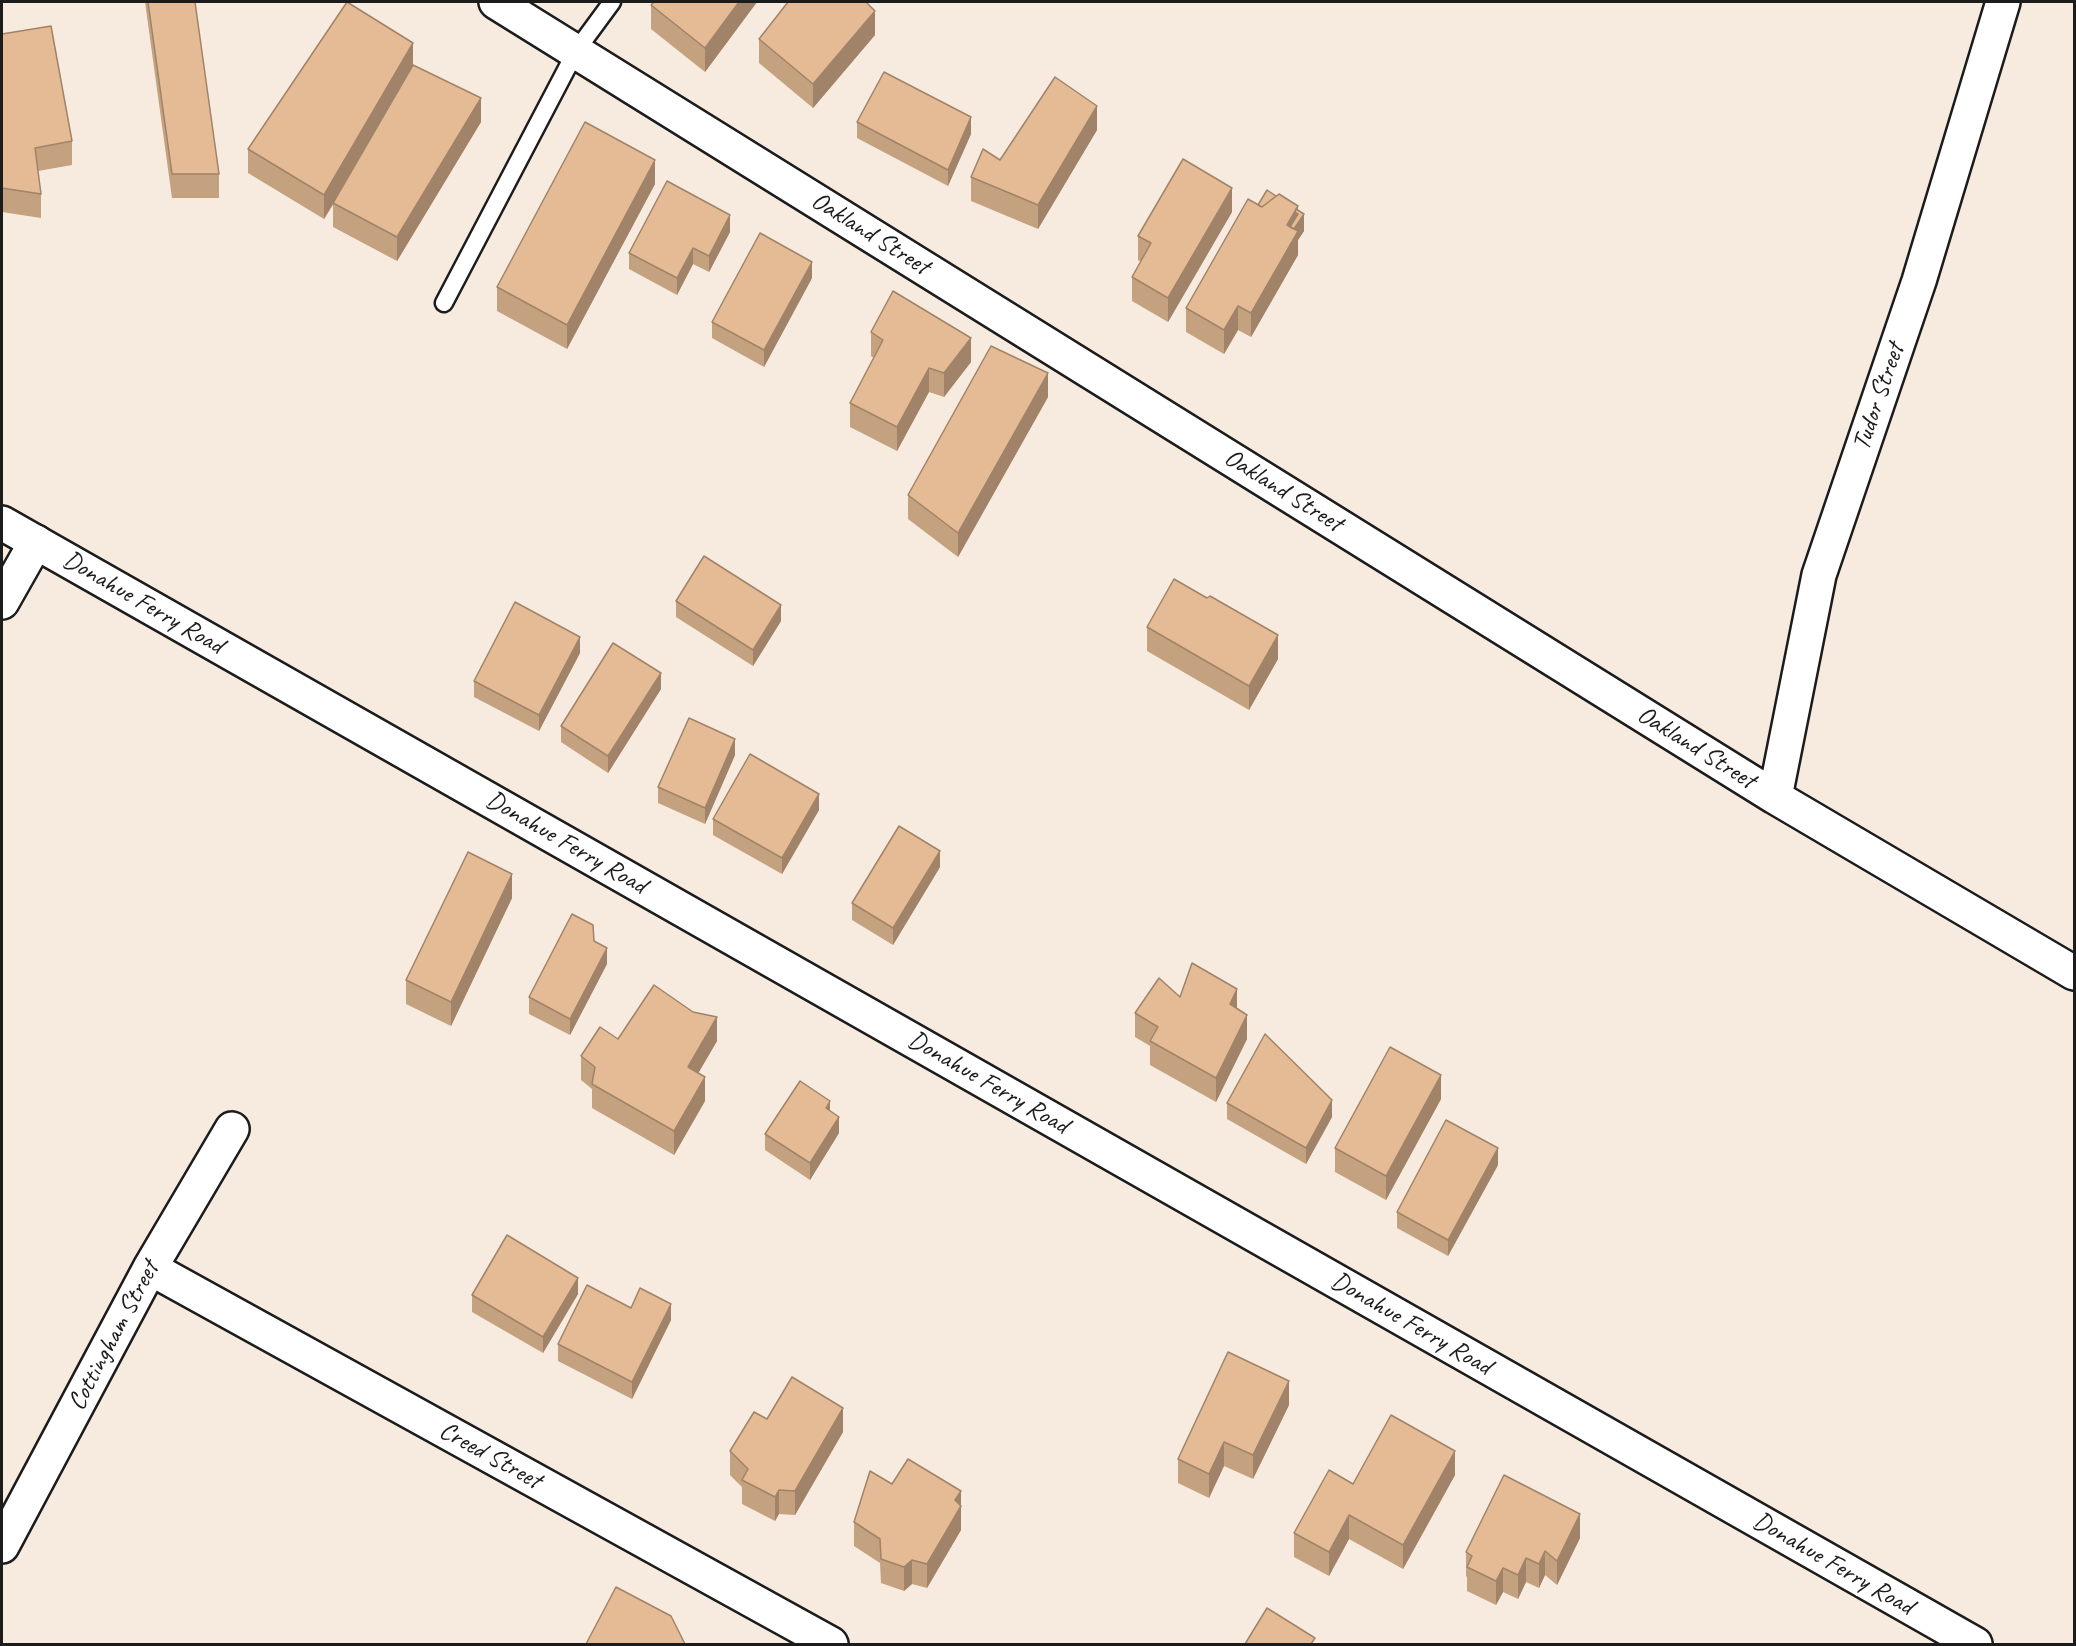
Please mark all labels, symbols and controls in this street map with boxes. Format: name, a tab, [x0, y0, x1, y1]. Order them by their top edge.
street label: Oakland Street	[805, 185, 935, 283]
street label: Tudor Street	[1846, 340, 1912, 454]
street label: Oakland Street	[1218, 442, 1348, 540]
street label: Donahue Ferry Road	[57, 544, 229, 662]
street label: Oakland Street	[1631, 699, 1761, 797]
street label: Donahue Ferry Road	[480, 784, 652, 902]
street label: Donahue Ferry Road	[902, 1024, 1074, 1142]
street label: Cottingham Street	[62, 1256, 166, 1416]
street label: Donahue Ferry Road	[1325, 1265, 1497, 1383]
street label: Creed Street	[434, 1415, 546, 1497]
street label: Donahue Ferry Road	[1747, 1505, 1919, 1623]

